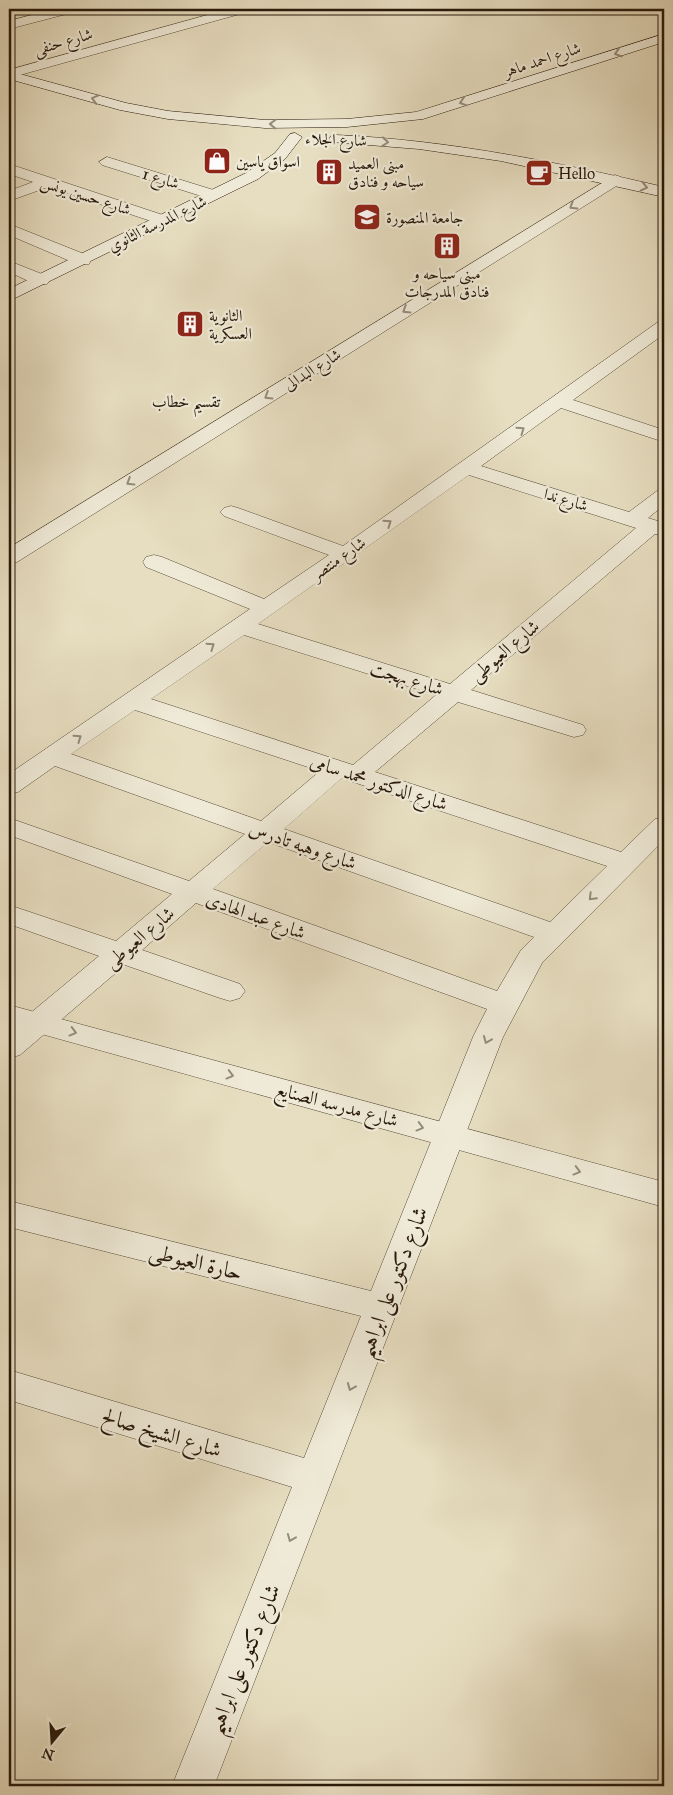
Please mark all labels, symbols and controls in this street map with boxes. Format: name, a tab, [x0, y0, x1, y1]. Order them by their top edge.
street label: شارع حنفى	[32, 24, 96, 63]
street label: شارع احمد ماهر	[499, 38, 584, 85]
one-way arrow	[614, 47, 622, 57]
one-way arrow	[92, 94, 100, 104]
one-way arrow	[459, 96, 467, 106]
one-way arrow	[269, 119, 277, 130]
street label: شارع الجلاء	[305, 129, 367, 154]
one-way arrow	[381, 136, 389, 147]
shop icon: اسواق ياسين	[202, 146, 232, 176]
place label: اسواق ياسين	[236, 152, 300, 172]
place label: مبنى العميد سياحه و فنادق	[348, 154, 424, 191]
building icon: مبنى العميد سياحه و فنادق	[314, 157, 344, 187]
cafe icon: Hello	[524, 158, 554, 188]
street label: شارع 1	[139, 164, 182, 197]
place label: Hello	[558, 164, 595, 183]
street label: شارع حسين يونس	[37, 172, 133, 223]
one-way arrow	[640, 181, 649, 192]
street label: شارع المدرسة الثانوي	[105, 191, 211, 259]
one-way arrow	[570, 199, 579, 209]
school or university icon: جامعة المنصورة	[352, 202, 382, 232]
place label: جامعة المنصورة	[386, 208, 463, 228]
building icon: مبنى سياحه و فنادق المدرجات	[432, 231, 462, 261]
place label: مبنى سياحه و فنادق المدرجات	[404, 264, 490, 301]
one-way arrow	[402, 304, 411, 314]
place label: الثانوية العسكرية	[209, 306, 252, 344]
building icon: الثانوية العسكرية	[175, 309, 205, 339]
street label: شارع البدالى	[280, 344, 347, 398]
one-way arrow	[264, 390, 273, 399]
district label: تقسيم خطاب	[152, 392, 221, 418]
one-way arrow	[515, 427, 525, 436]
one-way arrow	[126, 475, 135, 485]
street label: شارع ندا	[540, 484, 590, 519]
one-way arrow	[382, 520, 392, 529]
street label: شارع منتصر	[306, 533, 372, 588]
street label: شارع العيوطى	[465, 614, 547, 689]
one-way arrow	[206, 643, 215, 652]
street label: شارع بهجت	[366, 656, 446, 704]
one-way arrow	[72, 735, 81, 744]
street label: شارع الدكتور محمد سامى	[306, 749, 451, 819]
street label: شارع وهبه تادرس	[245, 816, 360, 878]
street label: شارع عبد الهادى	[202, 887, 309, 948]
one-way arrow	[589, 891, 598, 900]
street label: شارع العيوطى	[100, 901, 182, 976]
one-way arrow	[68, 1027, 76, 1037]
one-way arrow	[482, 1035, 493, 1044]
one-way arrow	[225, 1069, 234, 1080]
street label: شارع مدرسه الصنايع	[271, 1077, 401, 1138]
one-way arrow	[415, 1122, 424, 1132]
one-way arrow	[572, 1165, 580, 1175]
street label: شارع دكتور على ابراهيم	[351, 1203, 441, 1364]
street label: حارة العيوطى	[146, 1237, 245, 1288]
one-way arrow	[347, 1382, 357, 1391]
street label: شارع الشيخ صالح	[97, 1401, 225, 1469]
one-way arrow	[287, 1533, 297, 1542]
street label: شارع دكتور على ابراهيم	[201, 1580, 293, 1741]
north arrow	[28, 1718, 78, 1768]
text: N	[40, 1744, 56, 1764]

